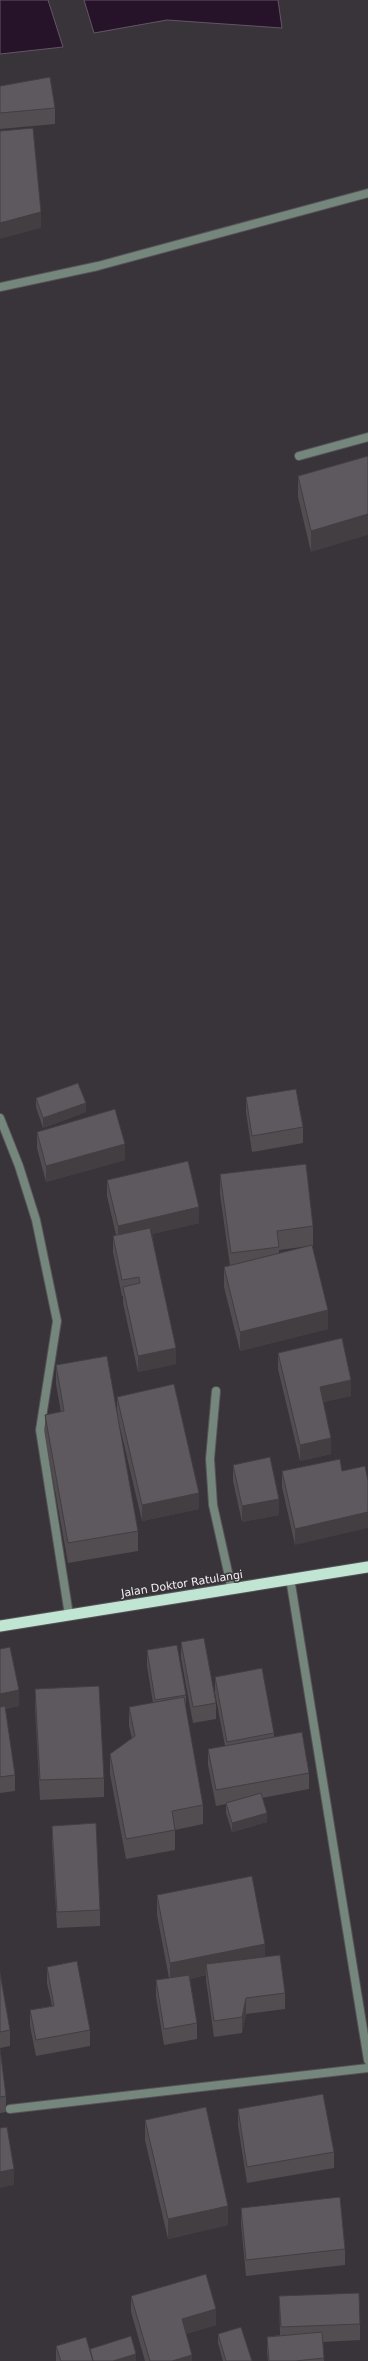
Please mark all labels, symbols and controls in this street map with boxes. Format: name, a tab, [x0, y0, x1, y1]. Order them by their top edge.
street label: Jalan Doktor Ratulangi	[119, 1568, 244, 1600]

